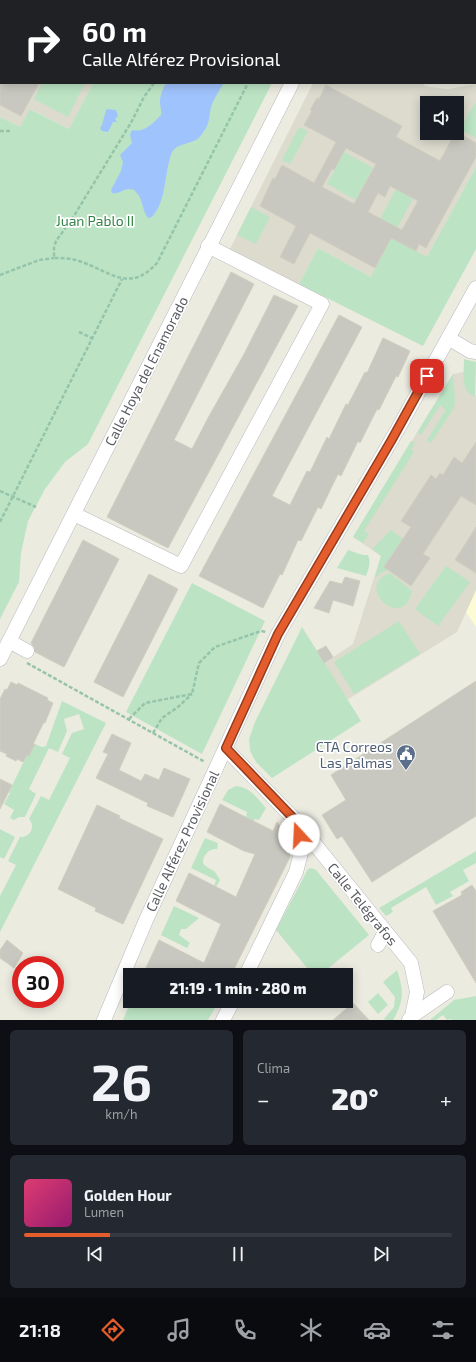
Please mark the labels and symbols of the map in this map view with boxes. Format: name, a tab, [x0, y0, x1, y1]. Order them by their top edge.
park label: Juan Pablo II	[56, 212, 134, 229]
street label: Calle Hoya del Enamorado	[101, 293, 191, 449]
pin	[410, 359, 444, 393]
place label: CTA Correos Las Palmas	[316, 738, 392, 771]
public building icon: CTA Correos Las Palmas	[395, 743, 417, 771]
street label: Calle Alférez Provisional	[142, 767, 223, 914]
position arrow	[278, 814, 320, 856]
street label: Calle Telégrafos	[324, 859, 402, 949]
speed limit sign: 30	[12, 956, 64, 1008]

